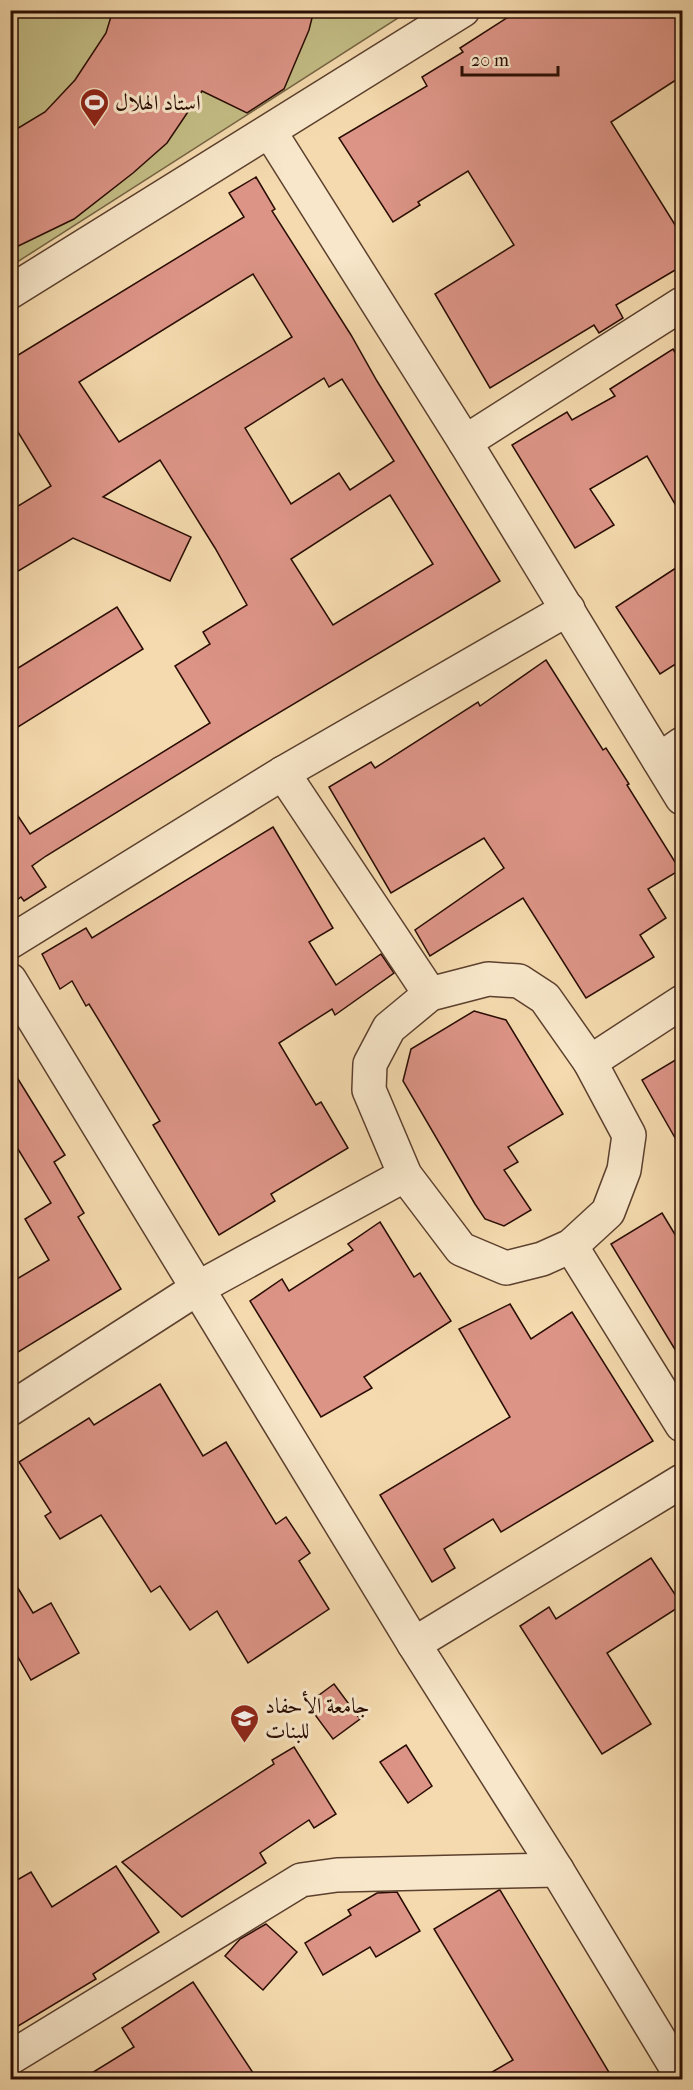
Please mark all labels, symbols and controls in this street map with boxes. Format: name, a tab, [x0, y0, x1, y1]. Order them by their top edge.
scale bar	[462, 39, 558, 77]
text: 20 m	[471, 50, 509, 71]
sports icon: استاد الهلال	[78, 86, 110, 128]
place label: استاد الهلال	[115, 90, 201, 116]
place label: جامعة الأحفاد للبنات	[265, 1690, 370, 1744]
school or university icon: جامعة الأحفاد للبنات	[228, 1702, 260, 1744]

